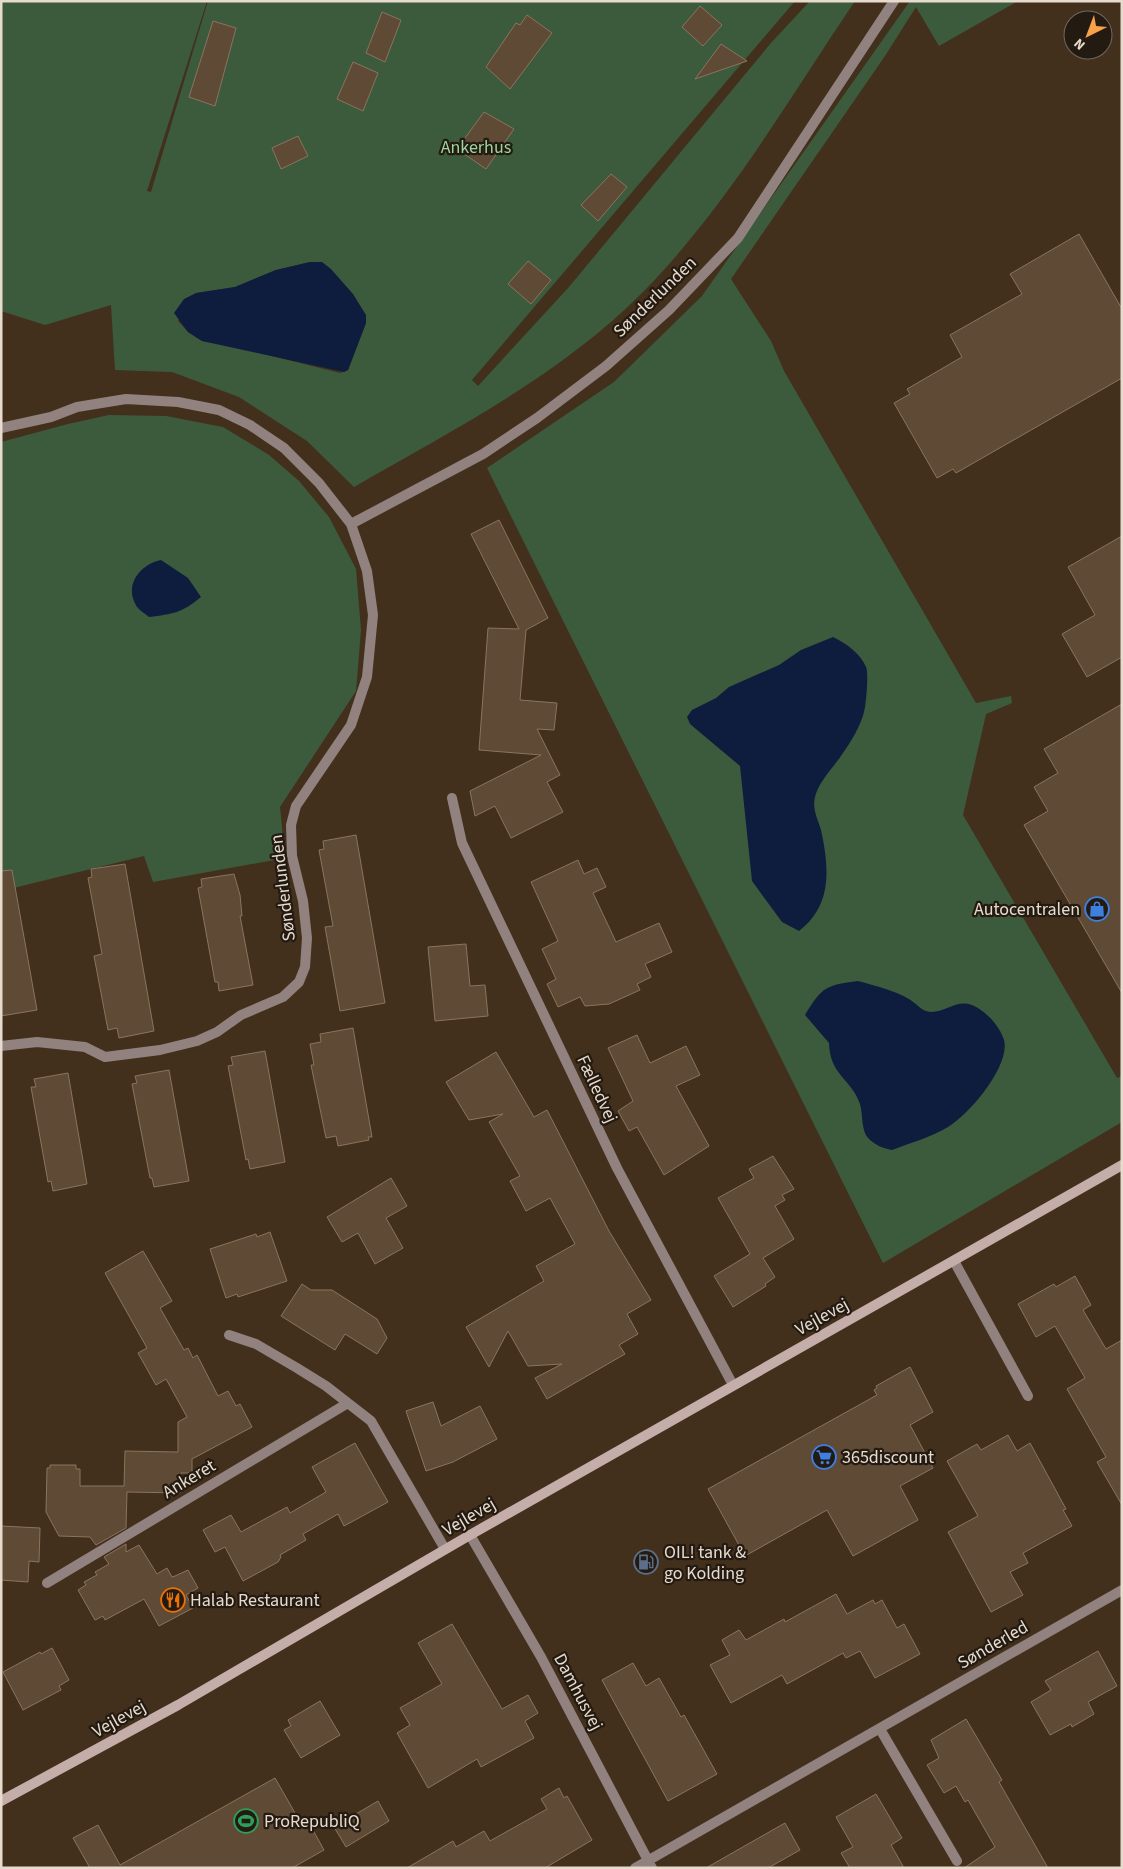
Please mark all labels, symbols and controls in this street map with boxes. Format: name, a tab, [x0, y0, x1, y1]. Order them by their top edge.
north arrow	[1063, 10, 1113, 60]
text: N	[1070, 33, 1090, 54]
park label: Ankerhus	[441, 135, 511, 160]
street label: Sønderlunden	[608, 251, 702, 343]
street label: Sønderlunden	[264, 833, 302, 943]
shop icon: Autocentralen	[1084, 896, 1110, 922]
place label: Autocentralen	[974, 897, 1080, 922]
street label: Fælledvej	[570, 1051, 624, 1127]
street label: Vejlevej	[791, 1292, 853, 1342]
supermarket icon: 365discount	[811, 1444, 837, 1470]
place label: 365discount	[842, 1445, 934, 1470]
street label: Ankeret	[158, 1453, 220, 1505]
street label: Vejlevej	[438, 1492, 500, 1542]
place label: OIL! tank & go Kolding	[664, 1540, 746, 1586]
fuel station icon: OIL! tank & go Kolding	[633, 1549, 659, 1575]
restaurant icon: Halab Restaurant	[160, 1587, 186, 1613]
place label: Halab Restaurant	[190, 1588, 320, 1613]
street label: Sønderled	[953, 1615, 1033, 1675]
street label: Damhusvej	[547, 1649, 609, 1735]
street label: Vejlevej	[88, 1694, 150, 1744]
sports icon: ProRepubliQ	[233, 1808, 259, 1834]
place label: ProRepubliQ	[264, 1809, 360, 1834]

